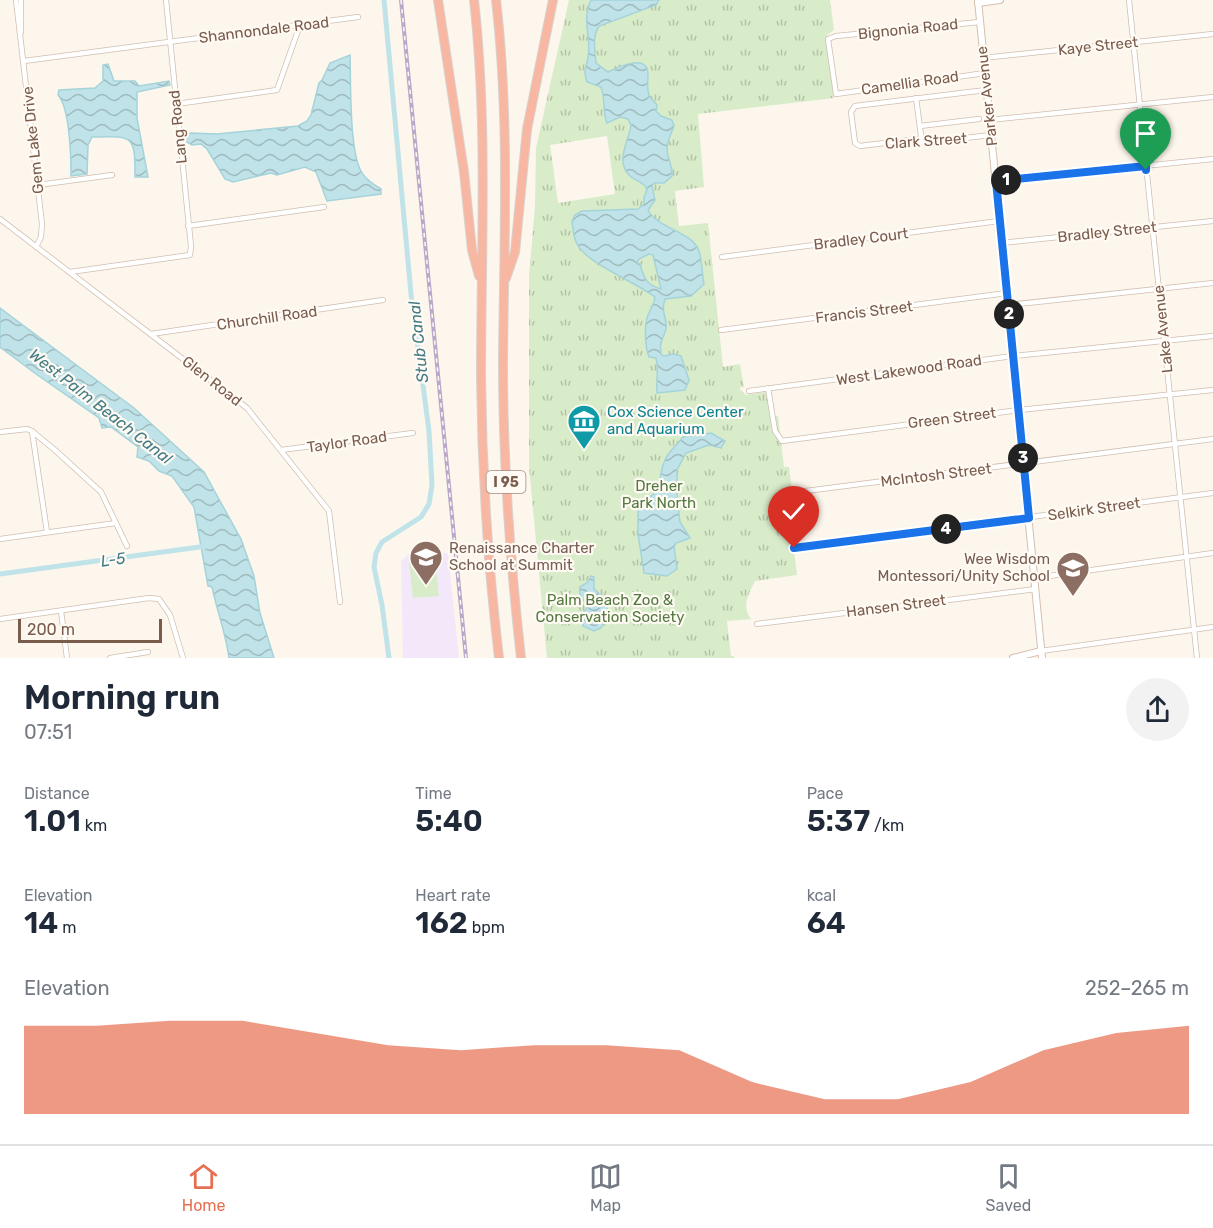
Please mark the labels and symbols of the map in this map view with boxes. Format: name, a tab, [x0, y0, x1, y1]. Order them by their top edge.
street label: Shannondale Road	[198, 13, 330, 47]
street label: Bignonia Road	[857, 15, 959, 43]
street label: Kaye Street	[1057, 33, 1139, 59]
street label: Parker Avenue	[973, 45, 1001, 147]
street label: Camellia Road	[860, 67, 960, 99]
street label: Gem Lake Drive	[18, 85, 48, 195]
street label: Lang Road	[165, 89, 191, 165]
pin	[1120, 108, 1171, 170]
street label: Clark Street	[884, 129, 968, 153]
pin: 1	[991, 165, 1021, 195]
street label: Bradley Street	[1057, 218, 1158, 246]
street label: Bradley Court	[813, 224, 910, 254]
street label: Lake Avenue	[1149, 284, 1177, 374]
street label: Francis Street	[814, 297, 914, 327]
water label: Stub Canal	[405, 299, 432, 384]
pin: 2	[994, 299, 1024, 329]
street label: Churchill Road	[216, 302, 318, 334]
water label: West Palm Beach Canal	[25, 345, 177, 469]
street label: West Lakewood Road	[835, 351, 983, 389]
street label: Glen Road	[179, 352, 245, 410]
museum icon: Cox Science Center and Aquarium	[566, 403, 602, 450]
place label: Cox Science Center and Aquarium	[607, 403, 744, 438]
street label: Green Street	[907, 404, 997, 432]
street label: Taylor Road	[306, 427, 388, 457]
pin: 3	[1008, 443, 1038, 473]
street label: McIntosh Street	[880, 459, 993, 491]
road number: I 95	[486, 471, 526, 493]
park label: Dreher Park North	[622, 477, 696, 512]
pin	[768, 486, 819, 548]
street label: Selkirk Street	[1047, 494, 1141, 524]
pin: 4	[931, 514, 961, 544]
school or university icon: Renaissance Charter School at Summit	[408, 539, 444, 586]
place label: Renaissance Charter School at Summit	[449, 539, 595, 574]
water label: L-5	[99, 548, 127, 571]
place label: Wee Wisdom Montessori/Unity School	[877, 550, 1050, 585]
school or university icon: Wee Wisdom Montessori/Unity School	[1055, 550, 1091, 597]
park label: Palm Beach Zoo & Conservation Society	[536, 591, 684, 626]
street label: Hansen Street	[845, 591, 947, 621]
scale bar	[18, 616, 162, 644]

